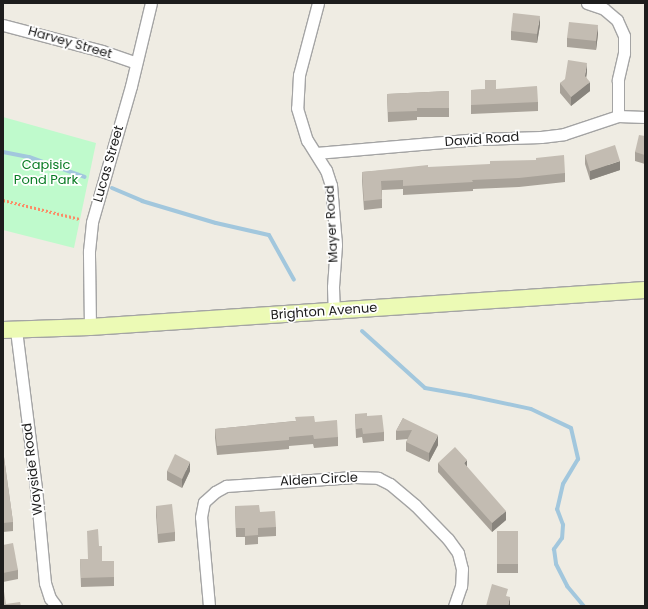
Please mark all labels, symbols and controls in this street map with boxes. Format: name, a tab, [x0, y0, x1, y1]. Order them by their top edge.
street label: Harvey Street	[26, 24, 114, 62]
street label: Lucas Street	[91, 124, 127, 204]
street label: David Road	[444, 130, 520, 150]
park label: Capisic Pond Park	[14, 158, 78, 189]
street label: Mayer Road	[322, 185, 342, 263]
street label: Brighton Avenue	[270, 300, 378, 324]
street label: Wayside Road	[20, 422, 46, 516]
street label: Alden Circle	[280, 470, 358, 490]

